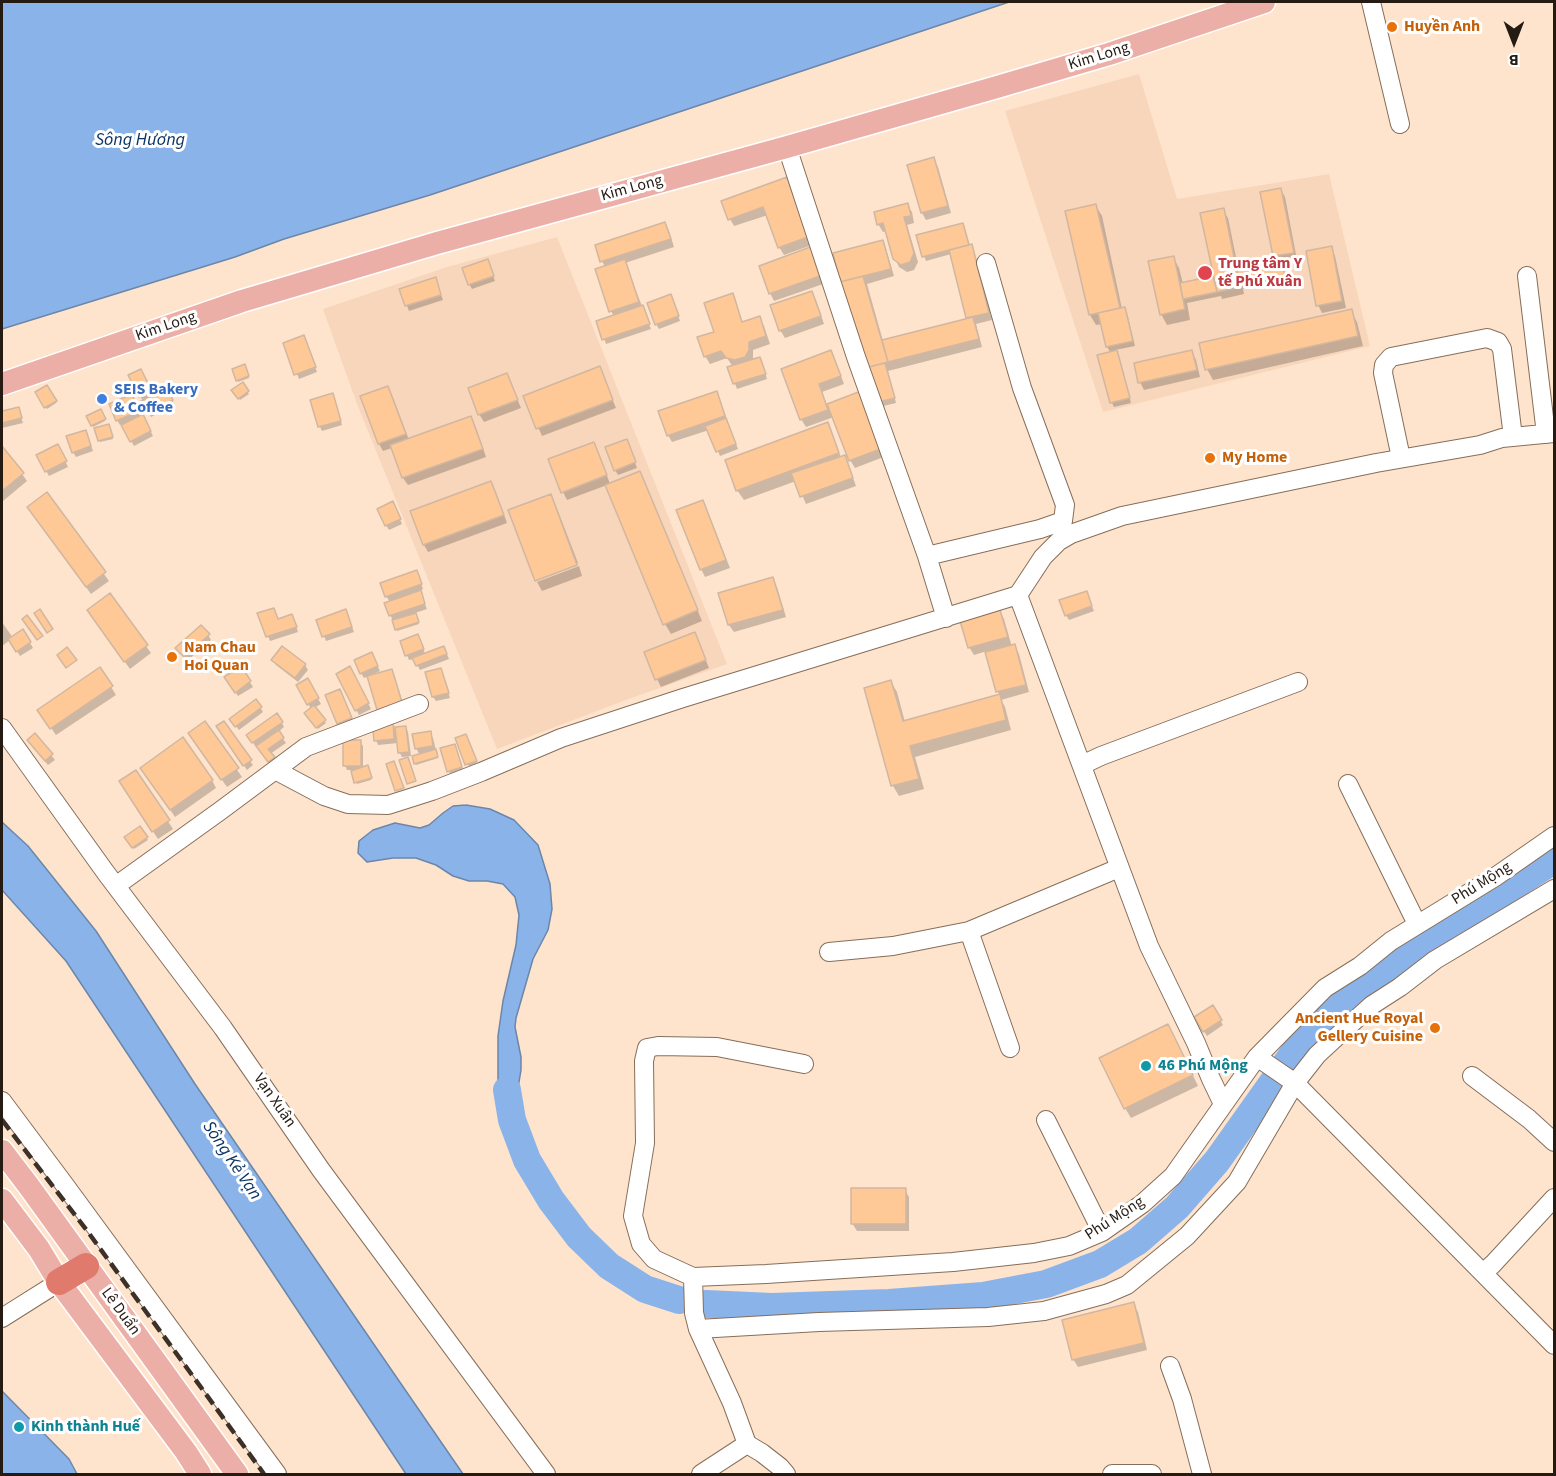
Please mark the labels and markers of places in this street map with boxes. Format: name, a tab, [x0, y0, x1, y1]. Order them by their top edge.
place label: Huyền Anh	[1404, 17, 1480, 37]
marker: Huyền Anh	[1385, 20, 1399, 34]
place label: Trung tâm Y tế Phú Xuân	[1218, 254, 1302, 292]
marker: Trung tâm Y tế Phú Xuân	[1196, 264, 1214, 282]
place label: SEIS Bakery & Coffee	[114, 380, 198, 418]
marker: SEIS Bakery & Coffee	[95, 392, 109, 406]
place label: My Home	[1222, 448, 1287, 468]
marker: My Home	[1203, 451, 1217, 465]
place label: Nam Chau Hoi Quan	[184, 638, 256, 676]
marker: Nam Chau Hoi Quan	[165, 650, 179, 664]
place label: Ancient Hue Royal Gellery Cuisine	[1295, 1009, 1423, 1047]
marker: Ancient Hue Royal Gellery Cuisine	[1428, 1021, 1442, 1035]
place label: 46 Phú Mộng	[1158, 1056, 1248, 1076]
marker: 46 Phú Mộng	[1139, 1059, 1153, 1073]
place label: Kinh thành Huế	[31, 1417, 140, 1437]
marker: Kinh thành Huế	[12, 1420, 26, 1434]

